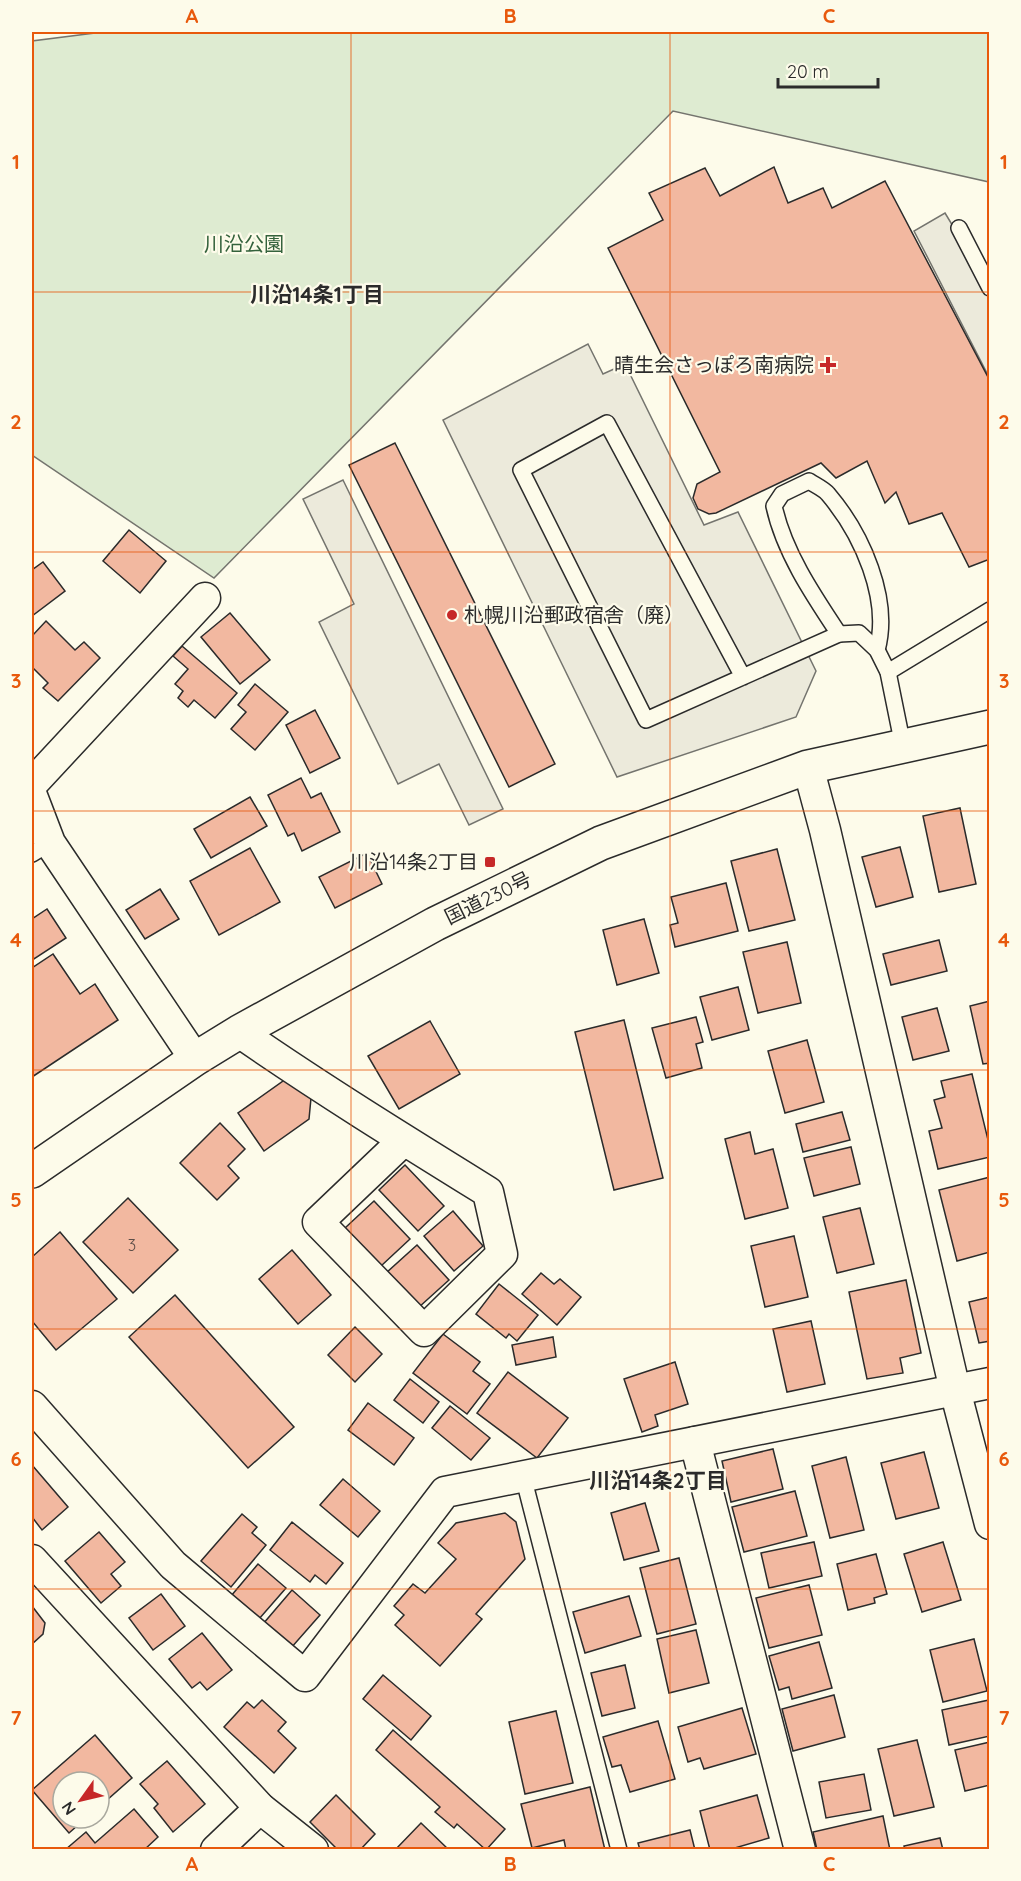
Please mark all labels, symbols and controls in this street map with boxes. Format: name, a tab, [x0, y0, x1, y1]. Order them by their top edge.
text: A	[186, 3, 199, 28]
text: B	[503, 3, 517, 28]
text: C	[823, 3, 836, 28]
scale bar	[778, 51, 878, 89]
text: 20 m	[787, 60, 829, 83]
text: 1	[12, 149, 20, 174]
text: 1	[1000, 149, 1008, 174]
park label: 川沿公園	[204, 231, 284, 256]
district label: 川沿14条1丁目	[250, 281, 384, 307]
place label: 晴生会さっぽろ南病院	[614, 352, 814, 377]
marker: 晴生会さっぽろ南病院	[819, 356, 837, 374]
text: 2	[10, 409, 22, 434]
text: 2	[998, 409, 1010, 434]
place label: 札幌川沿郵政宿舎（廃）	[464, 602, 684, 627]
marker: 札幌川沿郵政宿舎（廃）	[445, 608, 459, 622]
text: 3	[11, 668, 21, 693]
text: 3	[999, 668, 1009, 693]
place label: 川沿14条2丁目	[349, 849, 478, 874]
marker: 川沿14条2丁目	[483, 855, 497, 869]
street label: 国道230号	[440, 866, 535, 929]
text: 4	[10, 927, 22, 952]
text: 4	[998, 927, 1010, 952]
text: 5	[10, 1187, 22, 1212]
text: 5	[998, 1187, 1010, 1212]
house number: 3	[128, 1235, 136, 1255]
text: 6	[10, 1446, 22, 1471]
text: 6	[998, 1446, 1010, 1471]
district label: 川沿14条2丁目	[589, 1467, 727, 1493]
text: 7	[11, 1705, 22, 1730]
text: 7	[999, 1705, 1010, 1730]
north arrow	[51, 1770, 111, 1830]
text: N	[57, 1798, 80, 1819]
text: A	[186, 1851, 199, 1876]
text: B	[503, 1851, 517, 1876]
text: C	[823, 1851, 836, 1876]

